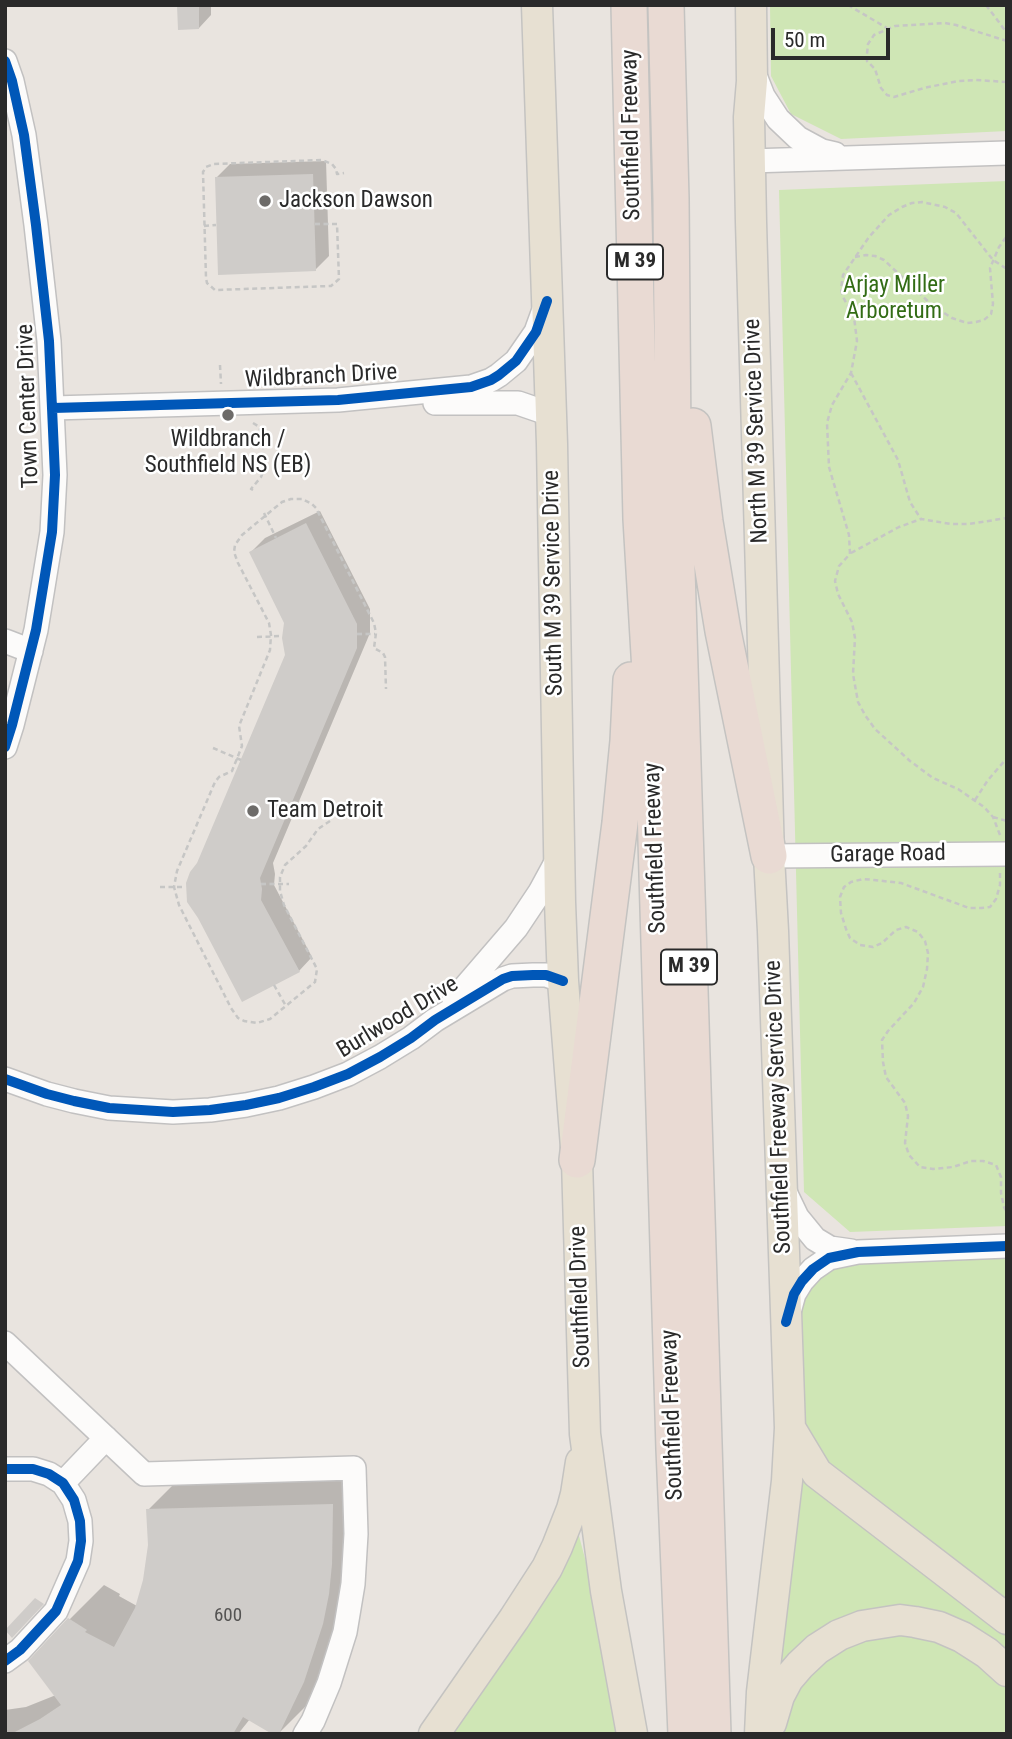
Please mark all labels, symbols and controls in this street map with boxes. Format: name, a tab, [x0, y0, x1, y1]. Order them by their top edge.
scale bar	[774, 14, 893, 58]
text: 50 m	[784, 28, 825, 52]
street label: Southfield Freeway	[617, 49, 647, 221]
place label: Jackson Dawson	[279, 187, 433, 215]
marker: Jackson Dawson	[257, 193, 273, 209]
road number: M 39	[607, 244, 663, 280]
park label: Arjay Miller Arboretum	[843, 272, 945, 326]
street label: North M 39 Service Drive	[739, 318, 775, 544]
street label: Town Center Drive	[12, 323, 46, 489]
street label: Wildbranch Drive	[244, 359, 398, 395]
marker: Wildbranch / Southfield NS (EB)	[220, 407, 236, 423]
place label: Wildbranch / Southfield NS (EB)	[145, 426, 311, 480]
street label: South M 39 Service Drive	[538, 470, 570, 696]
street label: Southfield Freeway	[639, 762, 673, 934]
place label: Team Detroit	[267, 797, 383, 825]
marker: Team Detroit	[245, 803, 261, 819]
street label: Garage Road	[830, 840, 946, 870]
road number: M 39	[661, 950, 717, 984]
street label: Southfield Freeway Service Drive	[760, 960, 798, 1254]
street label: Burlwood Drive	[332, 971, 464, 1065]
street label: Southfield Drive	[565, 1225, 597, 1369]
street label: Southfield Freeway	[656, 1329, 690, 1501]
house number: 600	[214, 1605, 242, 1627]

